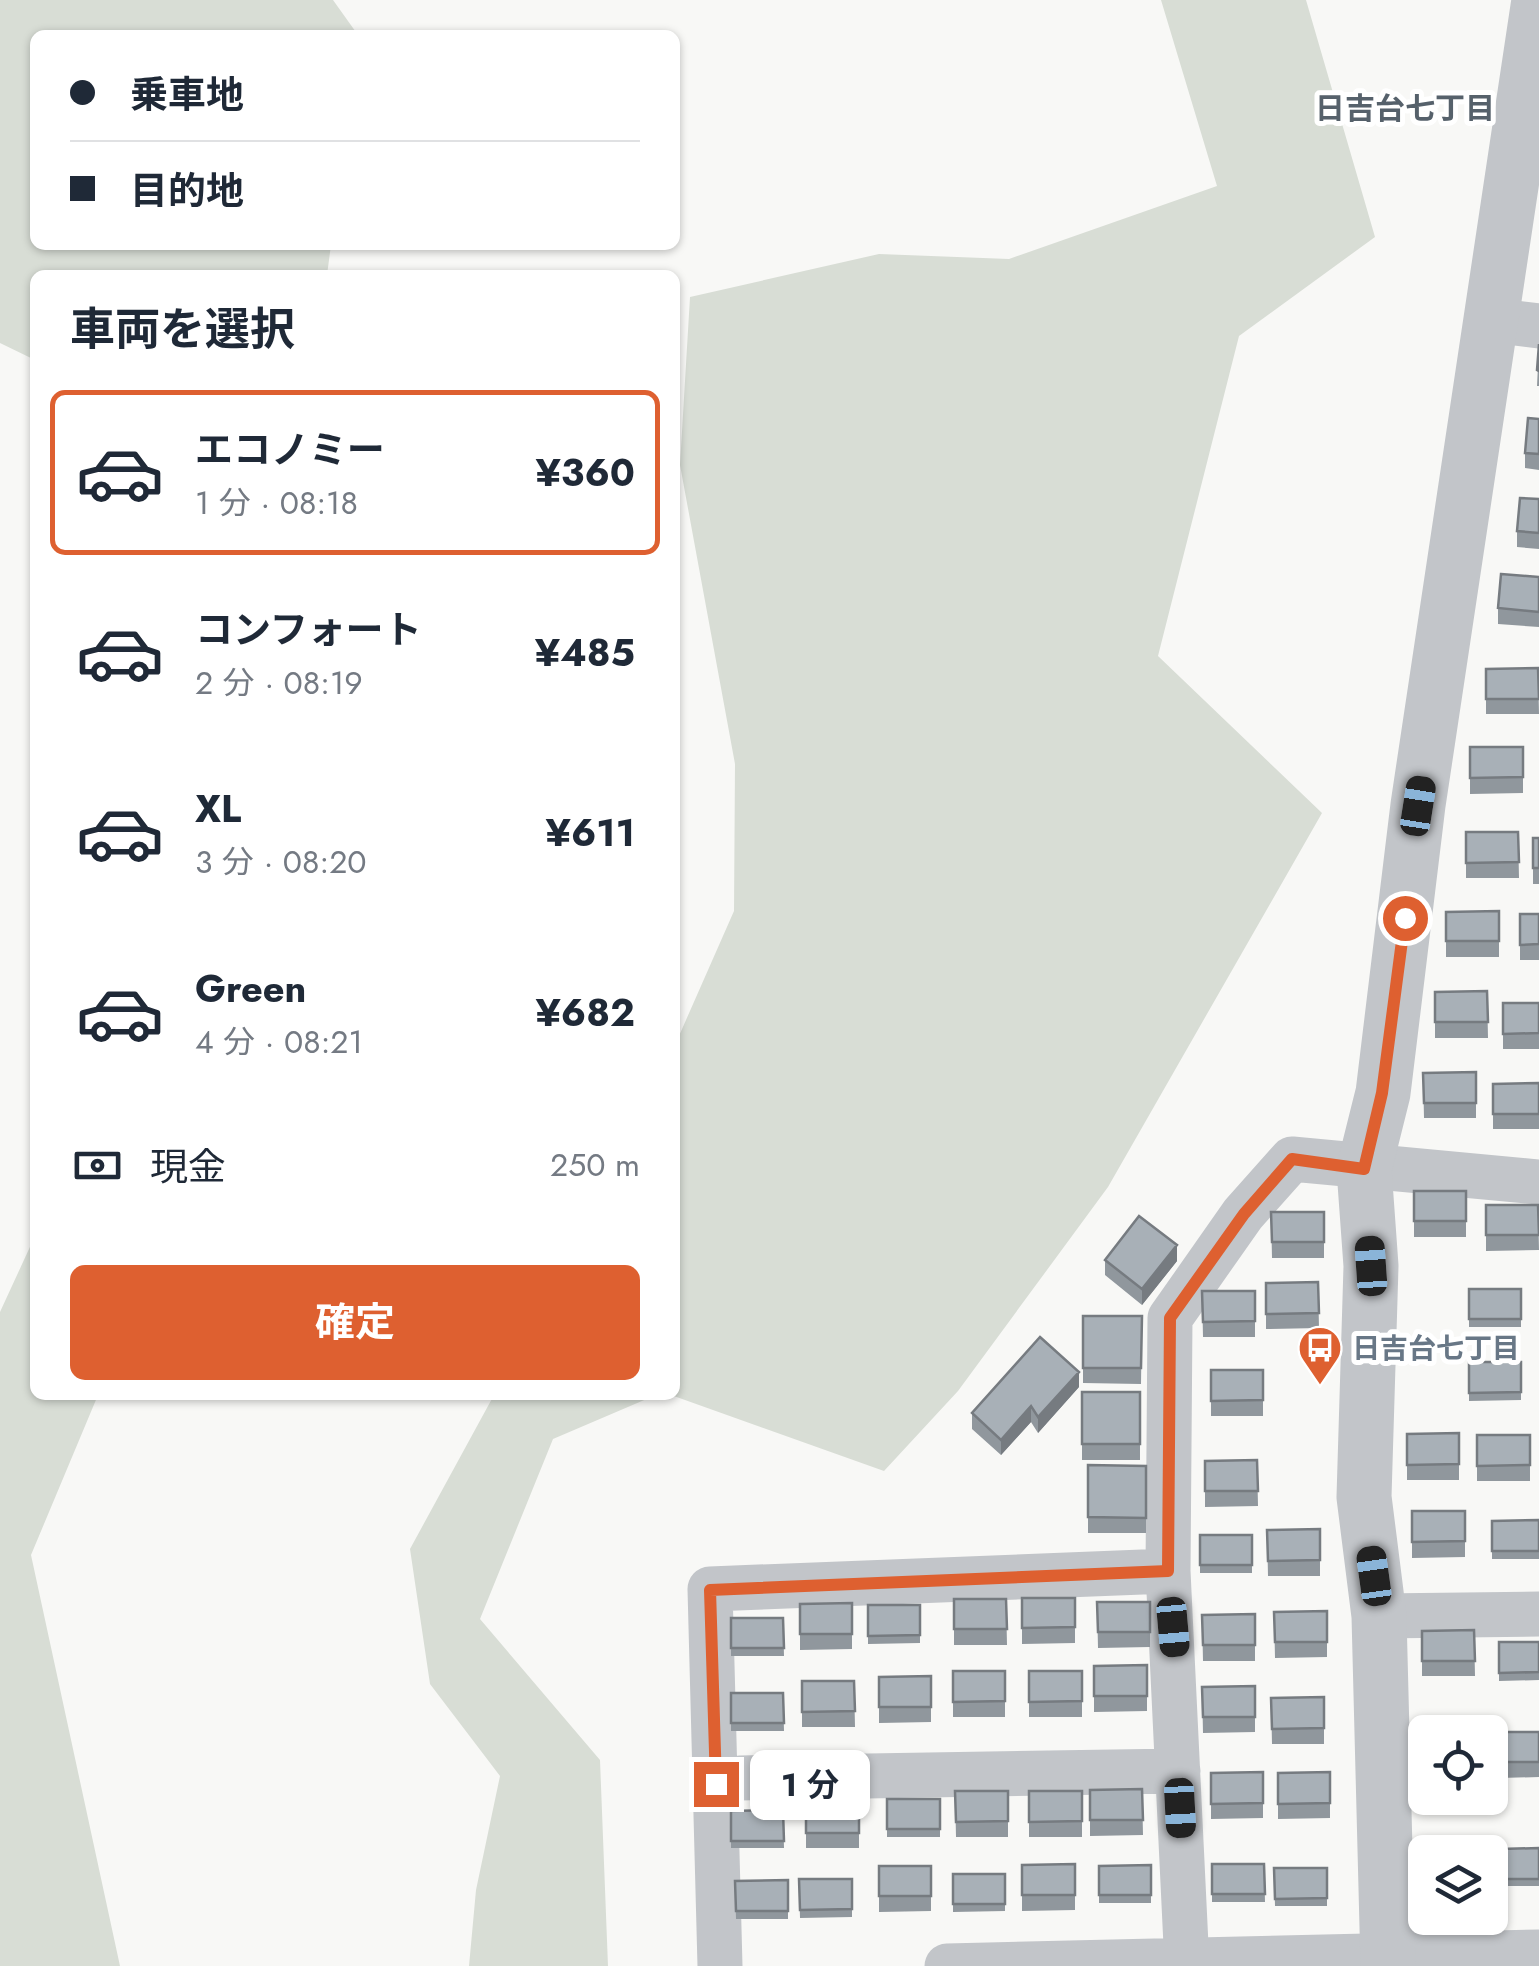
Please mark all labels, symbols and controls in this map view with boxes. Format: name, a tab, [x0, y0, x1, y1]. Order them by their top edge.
text: 乗車地	[130, 67, 244, 122]
district label: 日吉台七丁目	[1315, 87, 1495, 130]
text: 目的地	[130, 163, 244, 218]
text: 車両を選択	[70, 297, 295, 362]
text: エコノミー	[195, 422, 385, 477]
icon: car	[75, 428, 165, 518]
text: ¥360	[535, 445, 635, 500]
text: 1 分 · 08:18	[195, 480, 358, 526]
text: コンフォート	[195, 602, 422, 657]
icon: car	[75, 608, 165, 698]
text: ¥485	[535, 625, 635, 680]
text: 2 分 · 08:19	[195, 660, 363, 706]
car	[1398, 774, 1438, 838]
text: XL	[195, 781, 241, 836]
icon: car	[75, 788, 165, 878]
text: ¥611	[545, 805, 635, 860]
text: 3 分 · 08:20	[195, 839, 367, 885]
route start	[1383, 896, 1428, 941]
text: Green	[195, 961, 306, 1016]
icon: car	[75, 968, 165, 1058]
text: ¥682	[535, 985, 635, 1040]
text: 4 分 · 08:21	[195, 1019, 363, 1065]
icon: cash	[70, 1138, 125, 1193]
text: 現金	[150, 1139, 226, 1194]
text: 250 m	[550, 1142, 640, 1188]
car	[1354, 1235, 1388, 1297]
button: 確定	[70, 1265, 640, 1380]
bus stop icon: 日吉台七丁目	[1297, 1325, 1343, 1386]
place label: 日吉台七丁目	[1352, 1328, 1520, 1369]
car	[1355, 1544, 1393, 1608]
car	[1155, 1596, 1191, 1658]
map controls	[1408, 1715, 1508, 1935]
button: locate	[1408, 1715, 1508, 1815]
callout: 1 分	[751, 1749, 871, 1819]
route end	[694, 1762, 739, 1807]
text: 1 分	[781, 1762, 839, 1808]
car	[1163, 1777, 1197, 1839]
button: layers	[1408, 1835, 1508, 1935]

